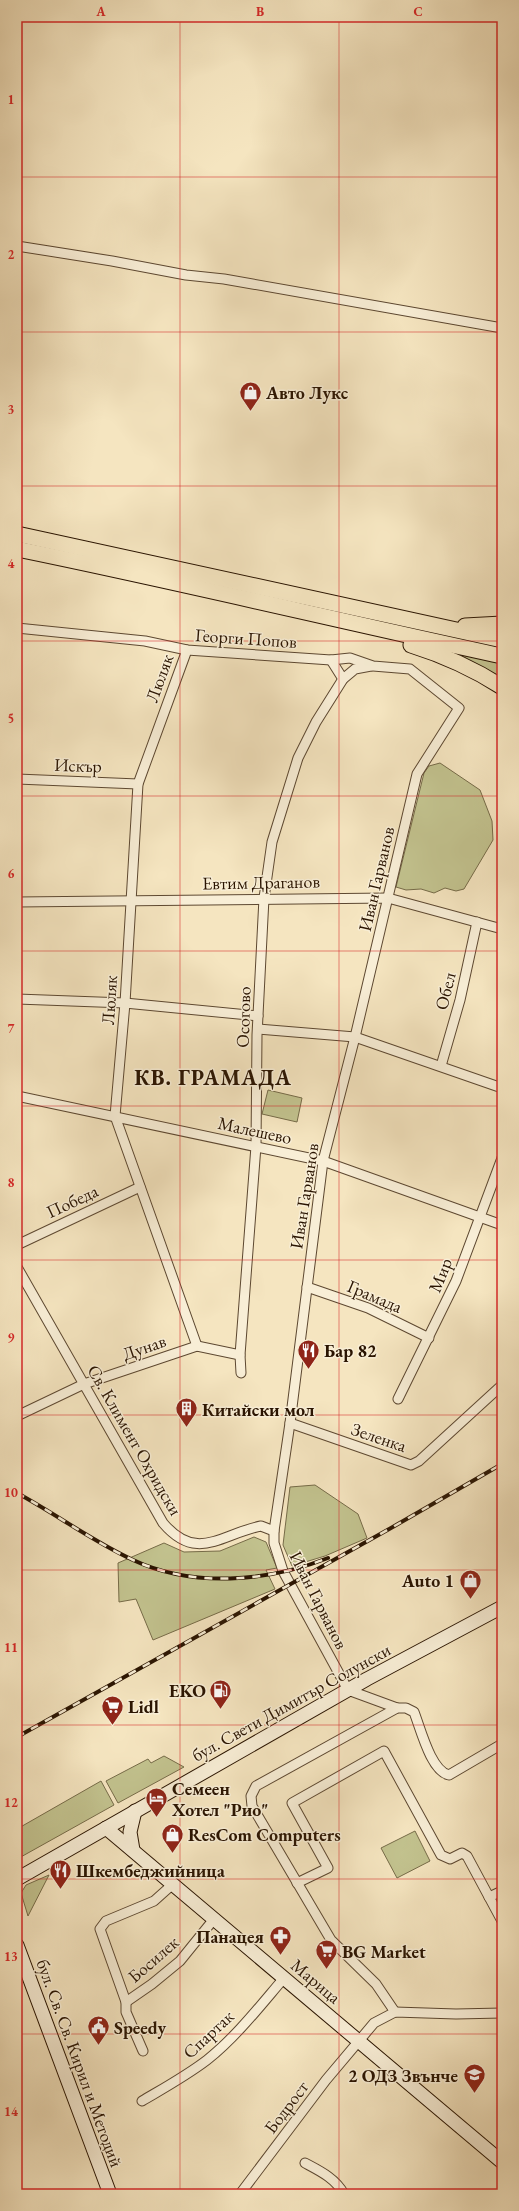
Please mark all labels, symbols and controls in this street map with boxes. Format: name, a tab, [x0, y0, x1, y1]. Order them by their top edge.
text: A	[95, 3, 106, 20]
text: B	[256, 3, 264, 20]
text: C	[413, 3, 423, 20]
text: 1	[8, 91, 15, 108]
text: 2	[8, 246, 15, 263]
shop icon: Авто Лукс	[238, 379, 264, 412]
place label: Авто Лукс	[265, 381, 349, 404]
text: 3	[8, 401, 15, 418]
text: 4	[8, 555, 15, 572]
street label: Георги Попов	[194, 623, 298, 653]
street label: Люляк	[140, 650, 178, 705]
text: 5	[8, 710, 14, 727]
street label: Искър	[54, 753, 102, 777]
street label: Иван Гарванов	[353, 824, 399, 934]
text: 6	[8, 865, 15, 882]
street label: Евтим Драганов	[202, 869, 320, 895]
street label: Обел	[429, 969, 461, 1012]
street label: Люляк	[96, 974, 122, 1026]
street label: Осогово	[230, 986, 256, 1048]
text: 7	[8, 1020, 15, 1037]
district label: КВ. ГРАМАДА	[134, 1063, 292, 1092]
street label: Малешево	[216, 1111, 294, 1149]
street label: Иван Гарванов	[284, 1141, 324, 1251]
text: 8	[8, 1174, 15, 1191]
street label: Победа	[42, 1179, 102, 1223]
street label: Мир	[423, 1254, 457, 1296]
street label: Грамада	[344, 1274, 407, 1318]
text: 9	[8, 1329, 15, 1346]
street label: Дунав	[119, 1329, 169, 1365]
restaurant icon: Бар 82	[295, 1337, 321, 1370]
place label: Бар 82	[324, 1339, 377, 1362]
street label: Св. Климент Охридски	[82, 1360, 188, 1520]
building icon: Китайски мол	[173, 1396, 199, 1429]
place label: Китайски мол	[202, 1398, 315, 1421]
street label: Зеленка	[348, 1417, 410, 1457]
text: 10	[4, 1484, 18, 1501]
street label: Иван Гарванов	[285, 1547, 354, 1653]
shop icon: Auto 1	[457, 1567, 483, 1600]
place label: Auto 1	[401, 1569, 454, 1592]
street label: бул. Свети Димитър Солунски	[188, 1637, 395, 1766]
text: 11	[4, 1639, 18, 1656]
fuel station icon: EKO	[208, 1677, 234, 1710]
place label: EKO	[169, 1679, 206, 1702]
supermarket icon: Lidl	[100, 1693, 126, 1726]
place label: Lidl	[128, 1695, 159, 1718]
place label: Семеен Хотел "Рио"	[171, 1777, 268, 1821]
hotel icon: Семеен Хотел "Рио"	[143, 1785, 169, 1818]
text: 12	[4, 1794, 18, 1811]
shop icon: ResCom Computers	[159, 1821, 185, 1854]
place label: ResCom Computers	[188, 1823, 341, 1846]
restaurant icon: Шкембеджийница	[48, 1857, 74, 1890]
place label: Шкембеджийница	[76, 1859, 225, 1882]
pharmacy icon: Панацея	[267, 1923, 293, 1956]
place label: Панацея	[196, 1925, 264, 1948]
street label: Босилек	[123, 1930, 184, 1987]
supermarket icon: BG Market	[313, 1938, 339, 1971]
place label: BG Market	[342, 1940, 426, 1963]
text: 13	[4, 1948, 18, 1965]
street label: Марица	[286, 1953, 346, 2009]
street label: бул. Св. Св. Кирил и Методий	[32, 1956, 129, 2171]
street label: Спартак	[178, 2004, 239, 2063]
public building icon: Speedy	[85, 2014, 111, 2047]
place label: Speedy	[114, 2016, 166, 2039]
school or university icon: 2 ОДЗ Звънче	[461, 2062, 487, 2095]
place label: 2 ОДЗ Звънче	[348, 2064, 458, 2087]
street label: Бодрост	[259, 2076, 314, 2138]
text: 14	[4, 2103, 18, 2120]

